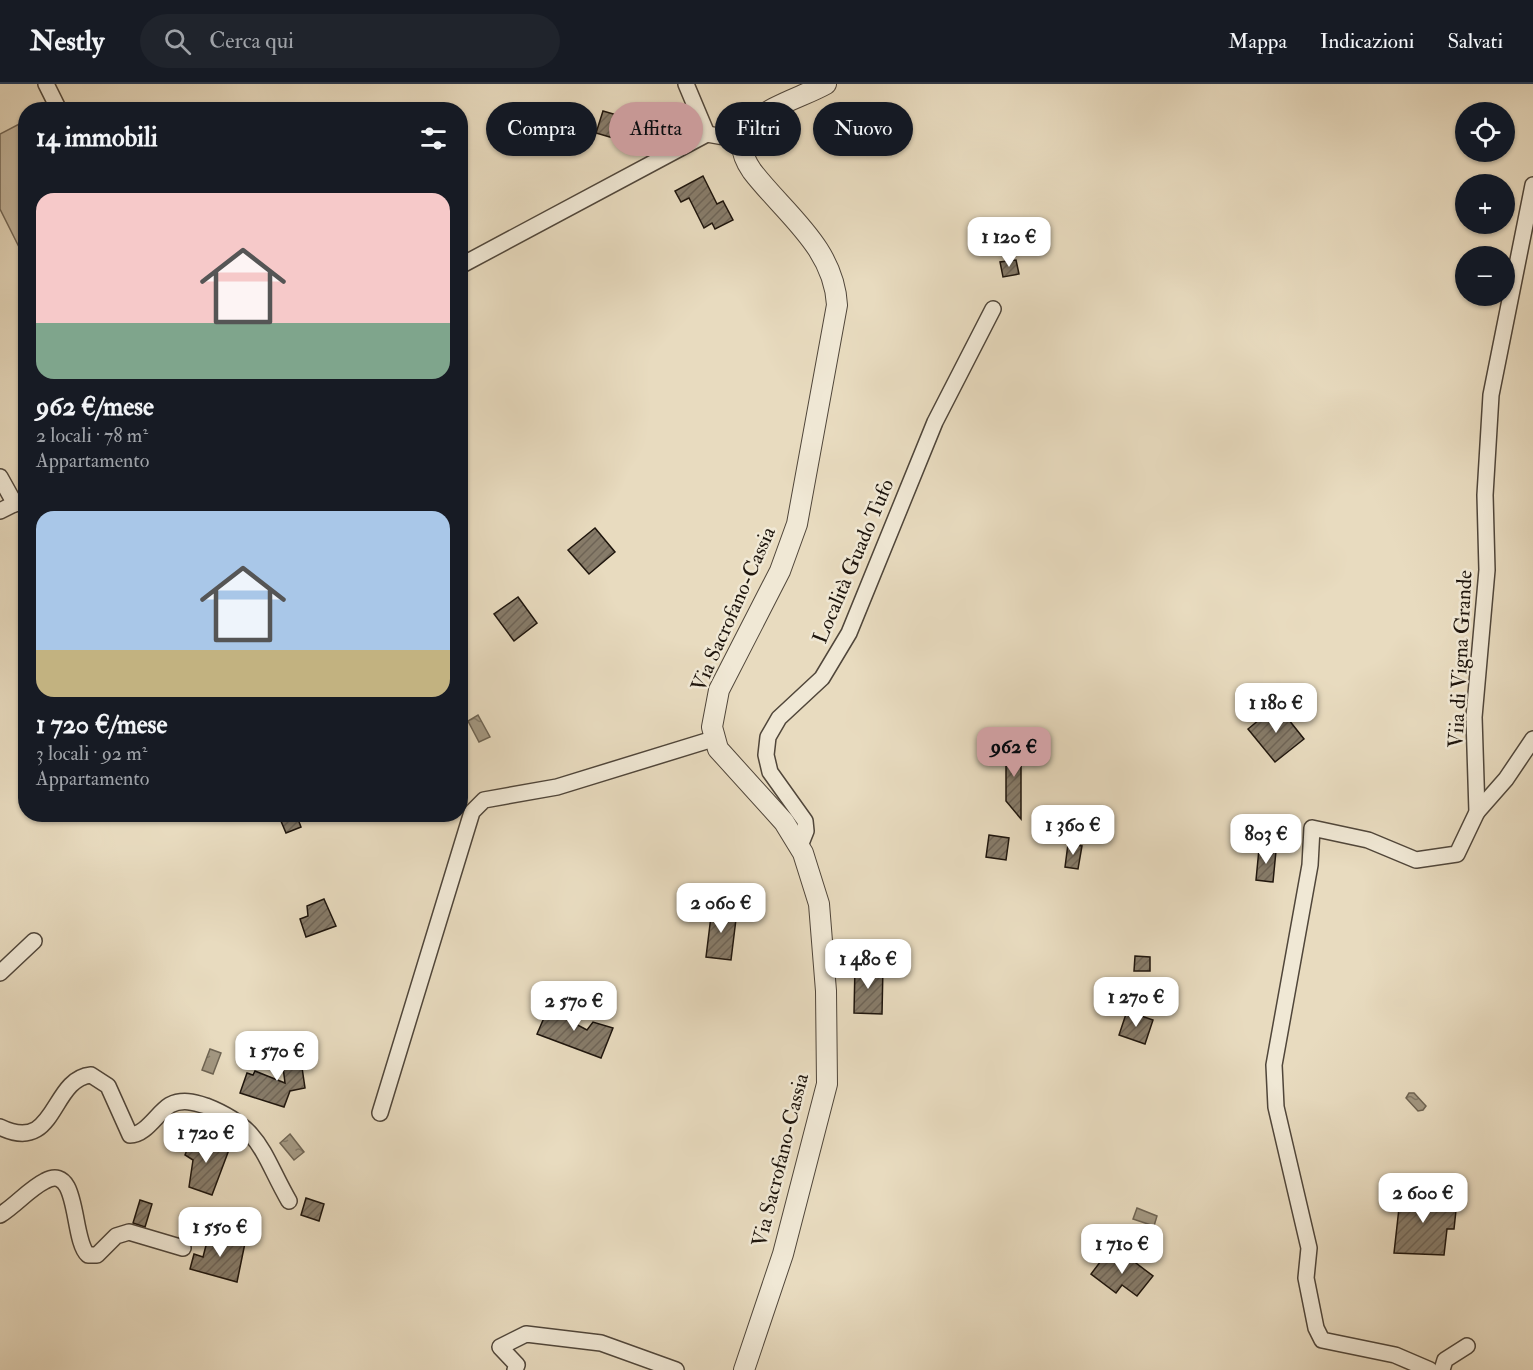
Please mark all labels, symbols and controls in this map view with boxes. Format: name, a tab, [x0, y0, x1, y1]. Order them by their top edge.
search box	[140, 14, 560, 68]
text: Nestly	[30, 24, 104, 59]
icon: search	[161, 25, 194, 58]
text: Cerca qui	[209, 27, 294, 55]
text: Mappa	[1228, 28, 1287, 55]
text: Indicazioni	[1320, 28, 1414, 55]
text: Salvati	[1447, 28, 1503, 55]
chip: Compra	[486, 102, 597, 156]
chip: Affitta	[609, 102, 703, 156]
chip: Filtri	[715, 102, 801, 156]
chip: Nuovo	[813, 102, 913, 156]
map controls	[1455, 102, 1515, 306]
button: locate	[1455, 102, 1515, 162]
text: 14 immobili	[36, 122, 158, 154]
icon: filters	[417, 122, 450, 155]
button: +	[1455, 174, 1515, 234]
pin: 1 120 €	[954, 217, 1064, 268]
text: 1 120 €	[982, 224, 1036, 249]
icon: home	[189, 232, 297, 340]
button: −	[1455, 246, 1515, 306]
text: 962 €/mese	[36, 391, 154, 423]
text: 2 locali · 78 m²	[36, 423, 148, 448]
text: Appartamento	[36, 448, 149, 473]
street label: Località Guado Tufo	[807, 475, 900, 648]
street label: Via Sacrofano-Cassia	[685, 522, 782, 696]
icon: home	[189, 550, 297, 658]
street label: Viia di Vigna Grande	[1442, 569, 1479, 749]
pin: 1 180 €	[1221, 683, 1331, 734]
text: 1 180 €	[1249, 690, 1303, 715]
text: 1 720 €/mese	[36, 709, 167, 741]
pin: 962 €	[972, 727, 1056, 778]
text: 962 €	[991, 734, 1037, 759]
text: 3 locali · 92 m²	[36, 741, 147, 766]
text: Appartamento	[36, 766, 149, 791]
pin: 1 360 €	[1018, 805, 1128, 856]
text: 1 360 €	[1045, 812, 1101, 837]
pin: 803 €	[1224, 814, 1308, 865]
text: 803 €	[1244, 821, 1288, 846]
pin: 2 060 €	[666, 883, 776, 934]
text: 2 060 €	[691, 890, 751, 915]
pin: 1 480 €	[813, 939, 923, 990]
text: 1 480 €	[839, 946, 897, 971]
pin: 1 270 €	[1081, 977, 1191, 1028]
pin: 2 570 €	[519, 981, 629, 1032]
text: 1 270 €	[1108, 984, 1164, 1009]
text: 2 570 €	[545, 988, 603, 1013]
pin: 1 570 €	[222, 1031, 332, 1082]
text: 1 570 €	[249, 1038, 305, 1063]
street label: Via Sacrofano-Cassia	[746, 1070, 815, 1250]
pin: 1 720 €	[151, 1113, 261, 1164]
text: 1 720 €	[178, 1120, 234, 1145]
pin: 2 600 €	[1368, 1173, 1478, 1224]
text: 2 600 €	[1393, 1180, 1453, 1205]
pin: 1 550 €	[165, 1207, 275, 1258]
text: 1 550 €	[193, 1214, 247, 1239]
pin: 1 710 €	[1067, 1224, 1177, 1275]
text: 1 710 €	[1095, 1231, 1149, 1256]

